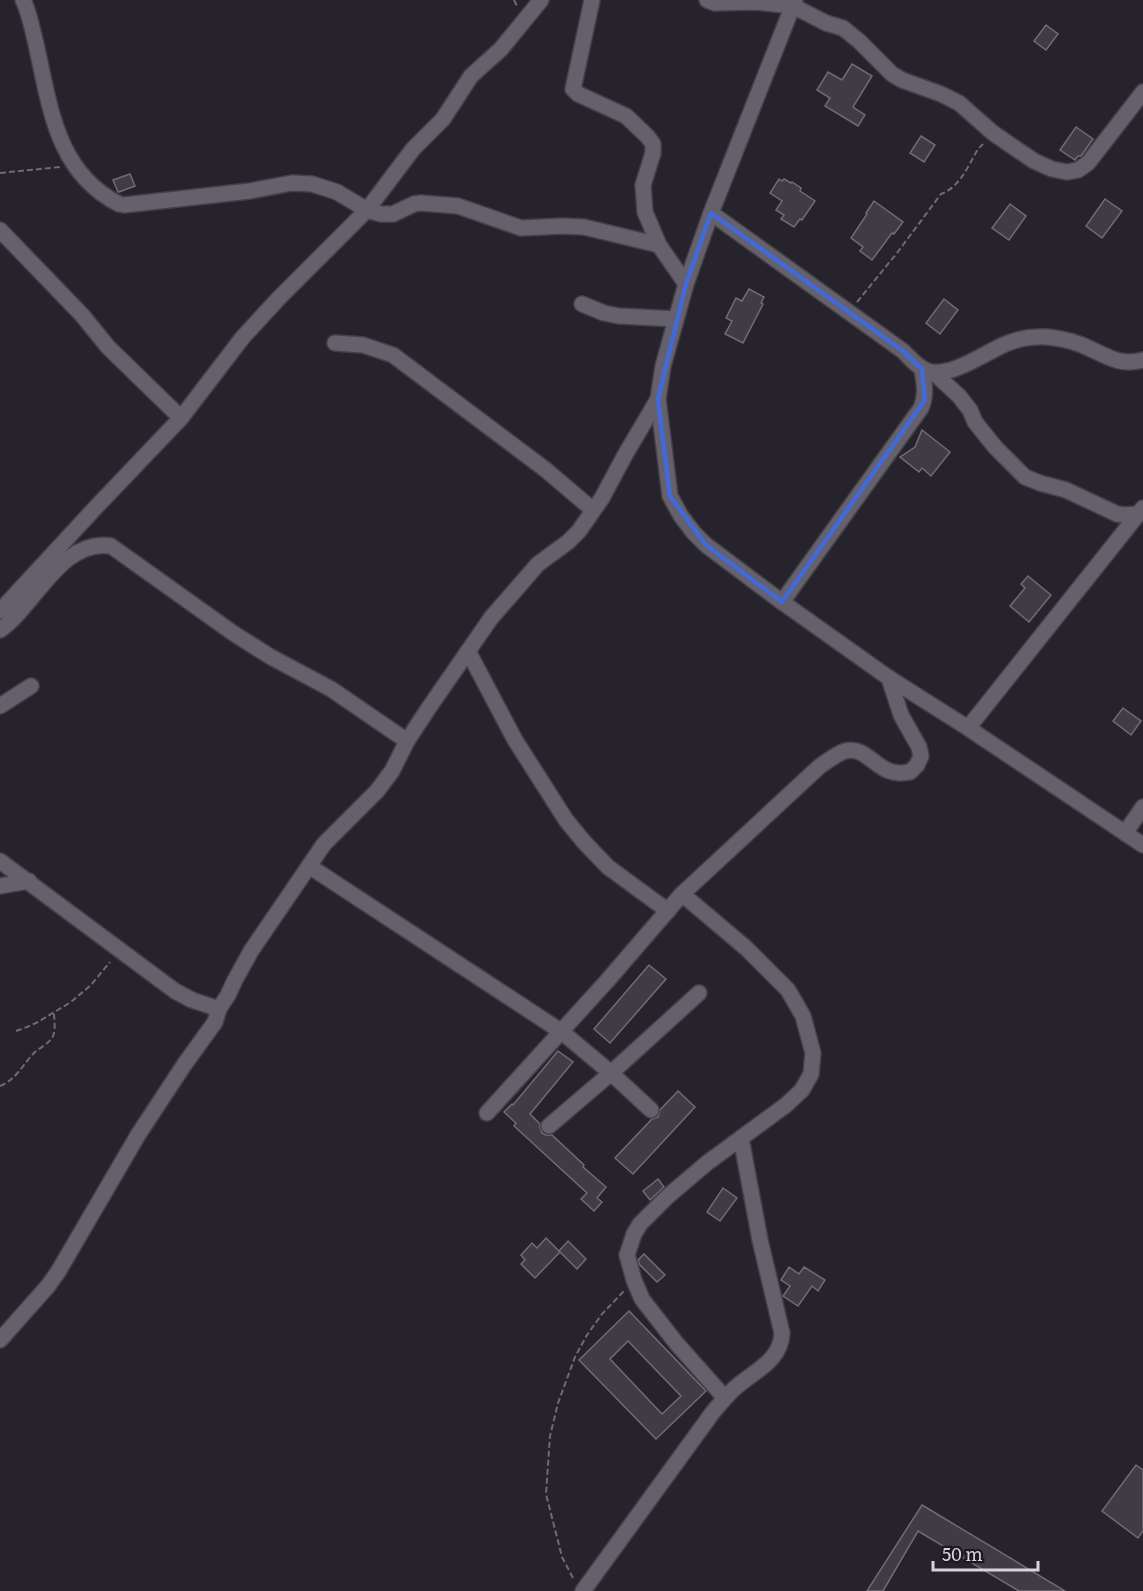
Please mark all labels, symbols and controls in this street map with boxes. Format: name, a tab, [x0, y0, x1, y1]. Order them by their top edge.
scale bar	[933, 1534, 1038, 1572]
text: 50 m	[942, 1540, 983, 1567]

